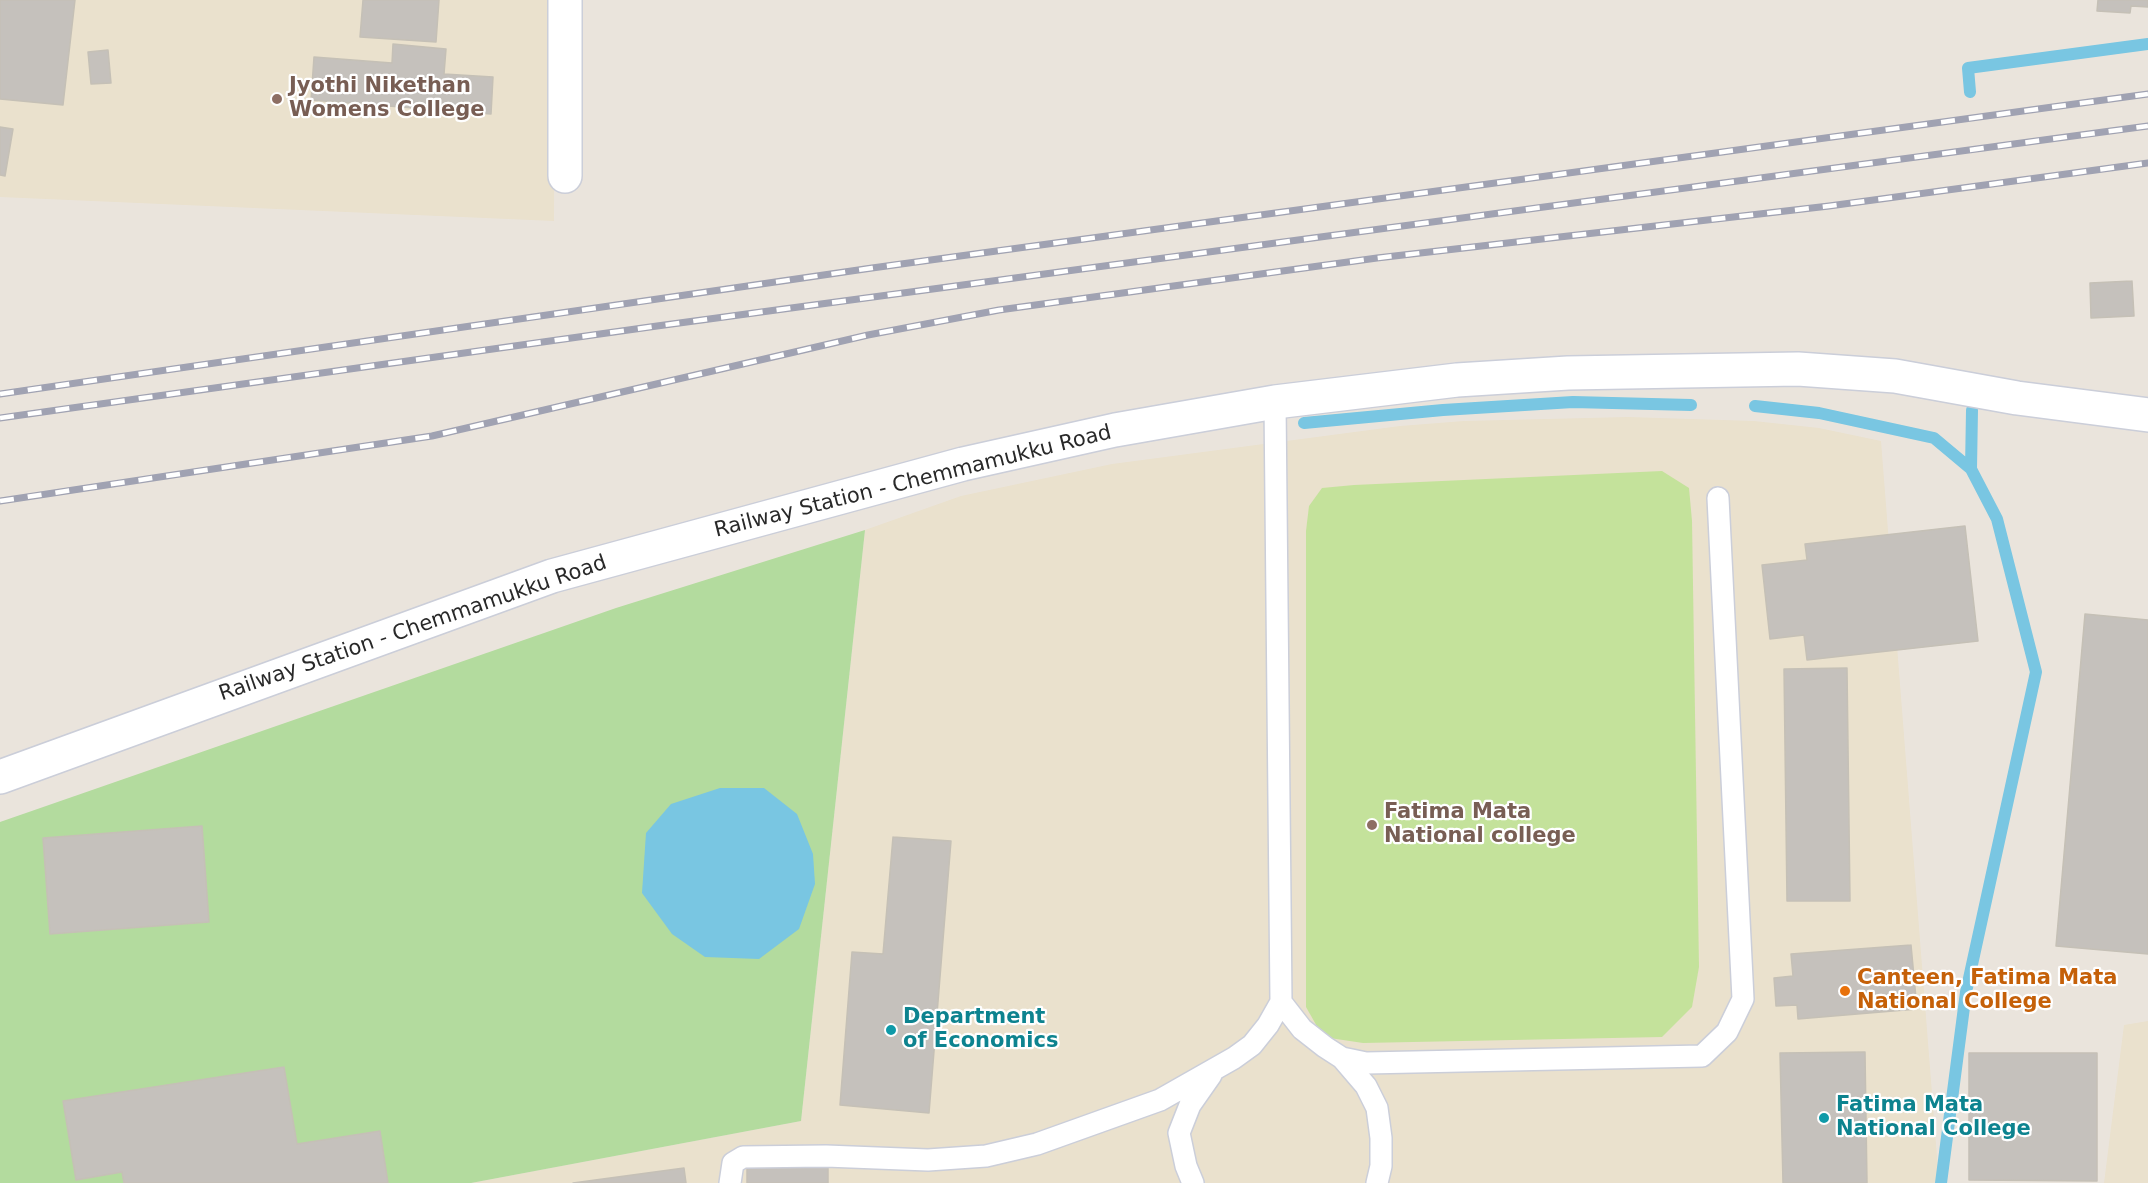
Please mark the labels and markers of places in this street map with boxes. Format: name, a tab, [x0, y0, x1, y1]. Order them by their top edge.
place label: Jyothi Nikethan Womens College	[289, 74, 484, 124]
marker: Jyothi Nikethan Womens College	[270, 92, 284, 106]
place label: Fatima Mata National college	[1384, 800, 1576, 850]
marker: Fatima Mata National college	[1365, 818, 1379, 832]
place label: Canteen, Fatima Mata National College	[1857, 966, 2117, 1016]
marker: Canteen, Fatima Mata National College	[1838, 984, 1852, 998]
place label: Department of Economics	[903, 1005, 1059, 1055]
marker: Department of Economics	[884, 1023, 898, 1037]
place label: Fatima Mata National College	[1836, 1093, 2031, 1143]
marker: Fatima Mata National College	[1817, 1111, 1831, 1125]

